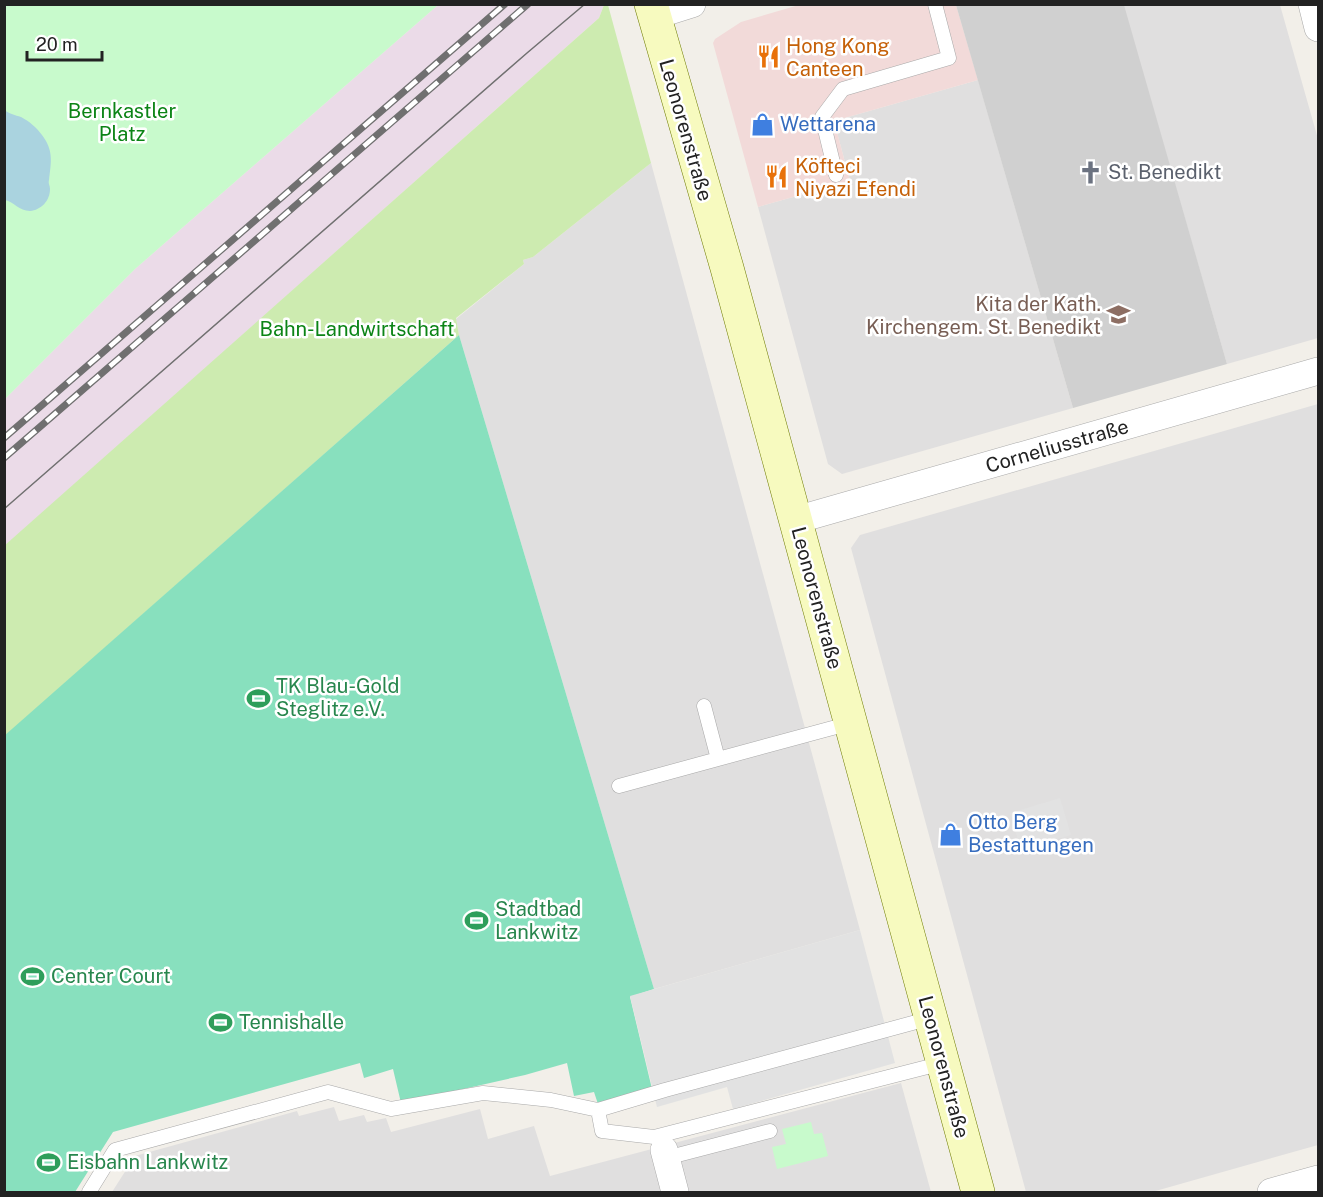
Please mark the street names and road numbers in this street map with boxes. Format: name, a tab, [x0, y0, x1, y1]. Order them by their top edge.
street label: Leonorenstraße	[654, 56, 718, 204]
street label: Corneliusstraße	[983, 414, 1131, 478]
street label: Leonorenstraße	[786, 524, 848, 672]
street label: Leonorenstraße	[913, 993, 975, 1141]

